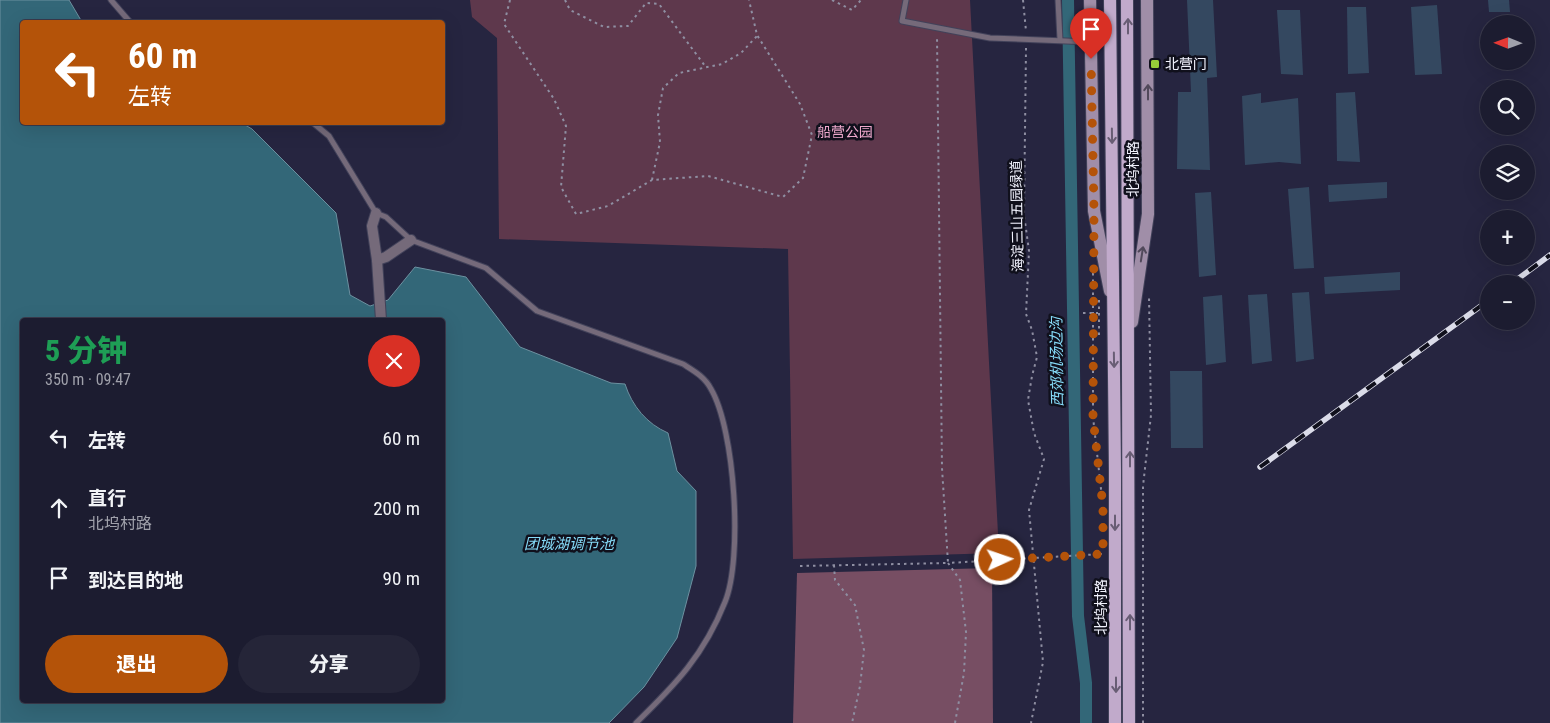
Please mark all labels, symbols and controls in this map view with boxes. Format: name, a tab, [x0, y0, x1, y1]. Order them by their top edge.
pin	[1070, 8, 1112, 59]
icon: arrive	[1077, 15, 1105, 43]
north arrow	[1480, 15, 1535, 70]
map controls	[1480, 15, 1535, 330]
one-way arrow	[1123, 18, 1133, 34]
text: 60 m	[128, 36, 197, 77]
icon: left	[45, 40, 110, 105]
place label: 北营门	[1165, 56, 1207, 72]
marker: 北营门	[1149, 58, 1161, 70]
button: search	[1480, 80, 1535, 135]
text: 左转	[128, 84, 172, 109]
one-way arrow	[1143, 84, 1152, 100]
park label: 船营公园	[817, 124, 873, 140]
one-way arrow	[1107, 128, 1117, 144]
street label: 北坞村路	[1125, 141, 1141, 197]
button: layers	[1480, 145, 1535, 200]
street label: 海淀三山五园绿道	[1008, 160, 1026, 272]
button: +	[1480, 210, 1535, 265]
one-way arrow	[1137, 246, 1147, 262]
button: −	[1480, 275, 1535, 330]
water label: 西郊机场边沟	[1047, 315, 1067, 407]
text: 5 分钟	[45, 333, 127, 368]
button: close	[368, 335, 420, 387]
one-way arrow	[1109, 352, 1119, 368]
text: 350 m · 09:47	[45, 370, 131, 389]
icon: left	[45, 424, 73, 452]
text: 60 m	[383, 427, 420, 450]
text: 左转	[88, 429, 126, 452]
one-way arrow	[1125, 452, 1135, 468]
text: 直行	[88, 487, 126, 510]
icon: ahead	[45, 494, 73, 522]
text: 200 m	[373, 497, 420, 520]
text: 北坞村路	[88, 514, 152, 533]
one-way arrow	[1110, 514, 1120, 530]
position arrow	[973, 533, 1025, 585]
water label: 团城湖调节池	[524, 535, 616, 553]
icon: arrive	[45, 564, 73, 592]
text: 90 m	[383, 567, 420, 590]
text: 到达目的地	[88, 569, 183, 592]
street label: 北坞村路	[1093, 579, 1109, 635]
one-way arrow	[1125, 614, 1135, 630]
button: 退出	[45, 635, 228, 693]
button: 分享	[238, 635, 420, 693]
one-way arrow	[1111, 676, 1121, 693]

